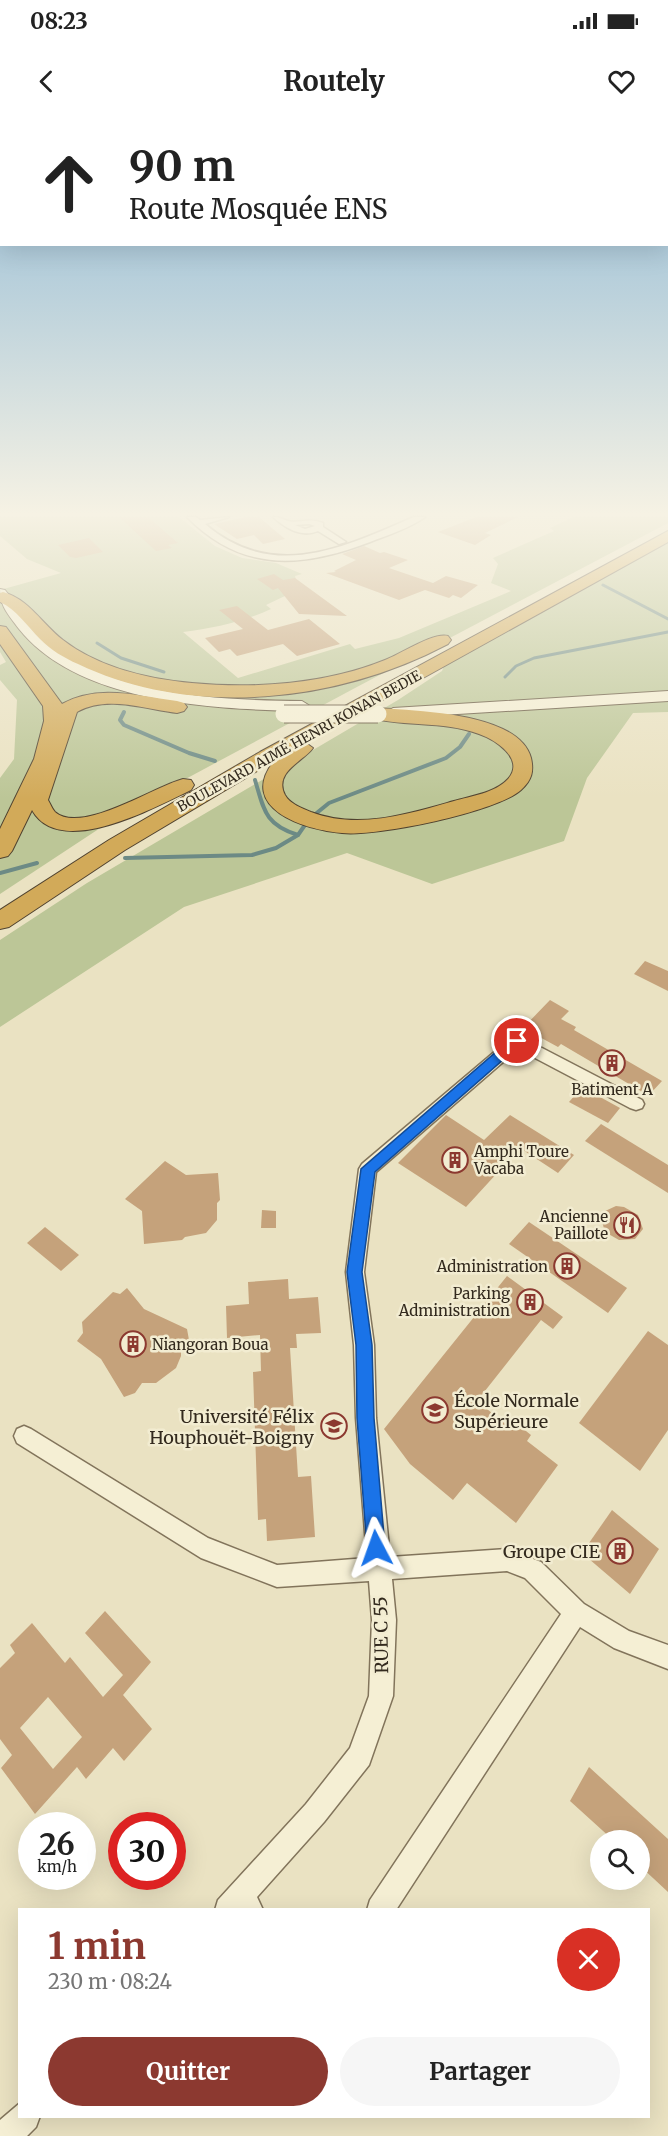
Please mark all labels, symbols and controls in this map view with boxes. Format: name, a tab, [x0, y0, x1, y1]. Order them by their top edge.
text: 08:23	[30, 7, 88, 35]
text: Routely	[283, 64, 385, 98]
icon: back	[30, 65, 63, 98]
icon: heart	[605, 65, 638, 98]
text: 90 m	[129, 140, 235, 192]
icon: ahead	[30, 144, 108, 222]
text: Route Mosquée ENS	[129, 192, 388, 226]
street label: BOULEVARD AIMÉ HENRI KONAN BEDIE	[174, 666, 424, 816]
pin	[491, 1015, 542, 1066]
icon: arrive	[500, 1024, 533, 1057]
building icon: Batiment A	[597, 1048, 627, 1078]
place label: Batiment A	[571, 1080, 653, 1099]
place label: Amphi Toure Vacaba	[473, 1142, 569, 1178]
building icon: Amphi Toure Vacaba	[440, 1145, 470, 1175]
place label: Ancienne Paillote	[539, 1207, 608, 1243]
restaurant icon: Ancienne Paillote	[612, 1210, 642, 1240]
building icon: Administration	[552, 1251, 582, 1281]
place label: Administration	[436, 1257, 548, 1276]
place label: Parking Administration	[398, 1284, 510, 1320]
building icon: Parking Administration	[515, 1287, 545, 1317]
building icon: Niangoran Boua	[118, 1329, 148, 1359]
place label: Niangoran Boua	[152, 1335, 268, 1354]
place label: École Normale Supérieure	[454, 1389, 579, 1433]
school or university icon: École Normale Supérieure	[420, 1395, 450, 1425]
place label: Université Félix Houphouët-Boigny	[149, 1405, 315, 1449]
school or university icon: Université Félix Houphouët-Boigny	[319, 1411, 349, 1441]
position arrow	[344, 1516, 408, 1580]
building icon: Groupe CIE	[605, 1536, 635, 1566]
place label: Groupe CIE	[503, 1540, 601, 1563]
street label: RUE C 55	[369, 1596, 393, 1674]
speed limit sign: 30	[108, 1812, 186, 1890]
text: 26	[39, 1825, 75, 1863]
map controls	[590, 1830, 650, 1890]
button: search	[590, 1830, 650, 1890]
text: km/h	[37, 1857, 77, 1876]
text: 1 min	[48, 1924, 146, 1969]
button: close	[557, 1928, 620, 1991]
text: 230 m · 08:24	[48, 1969, 172, 1994]
button: Quitter	[48, 2037, 328, 2106]
button: Partager	[340, 2037, 620, 2106]

